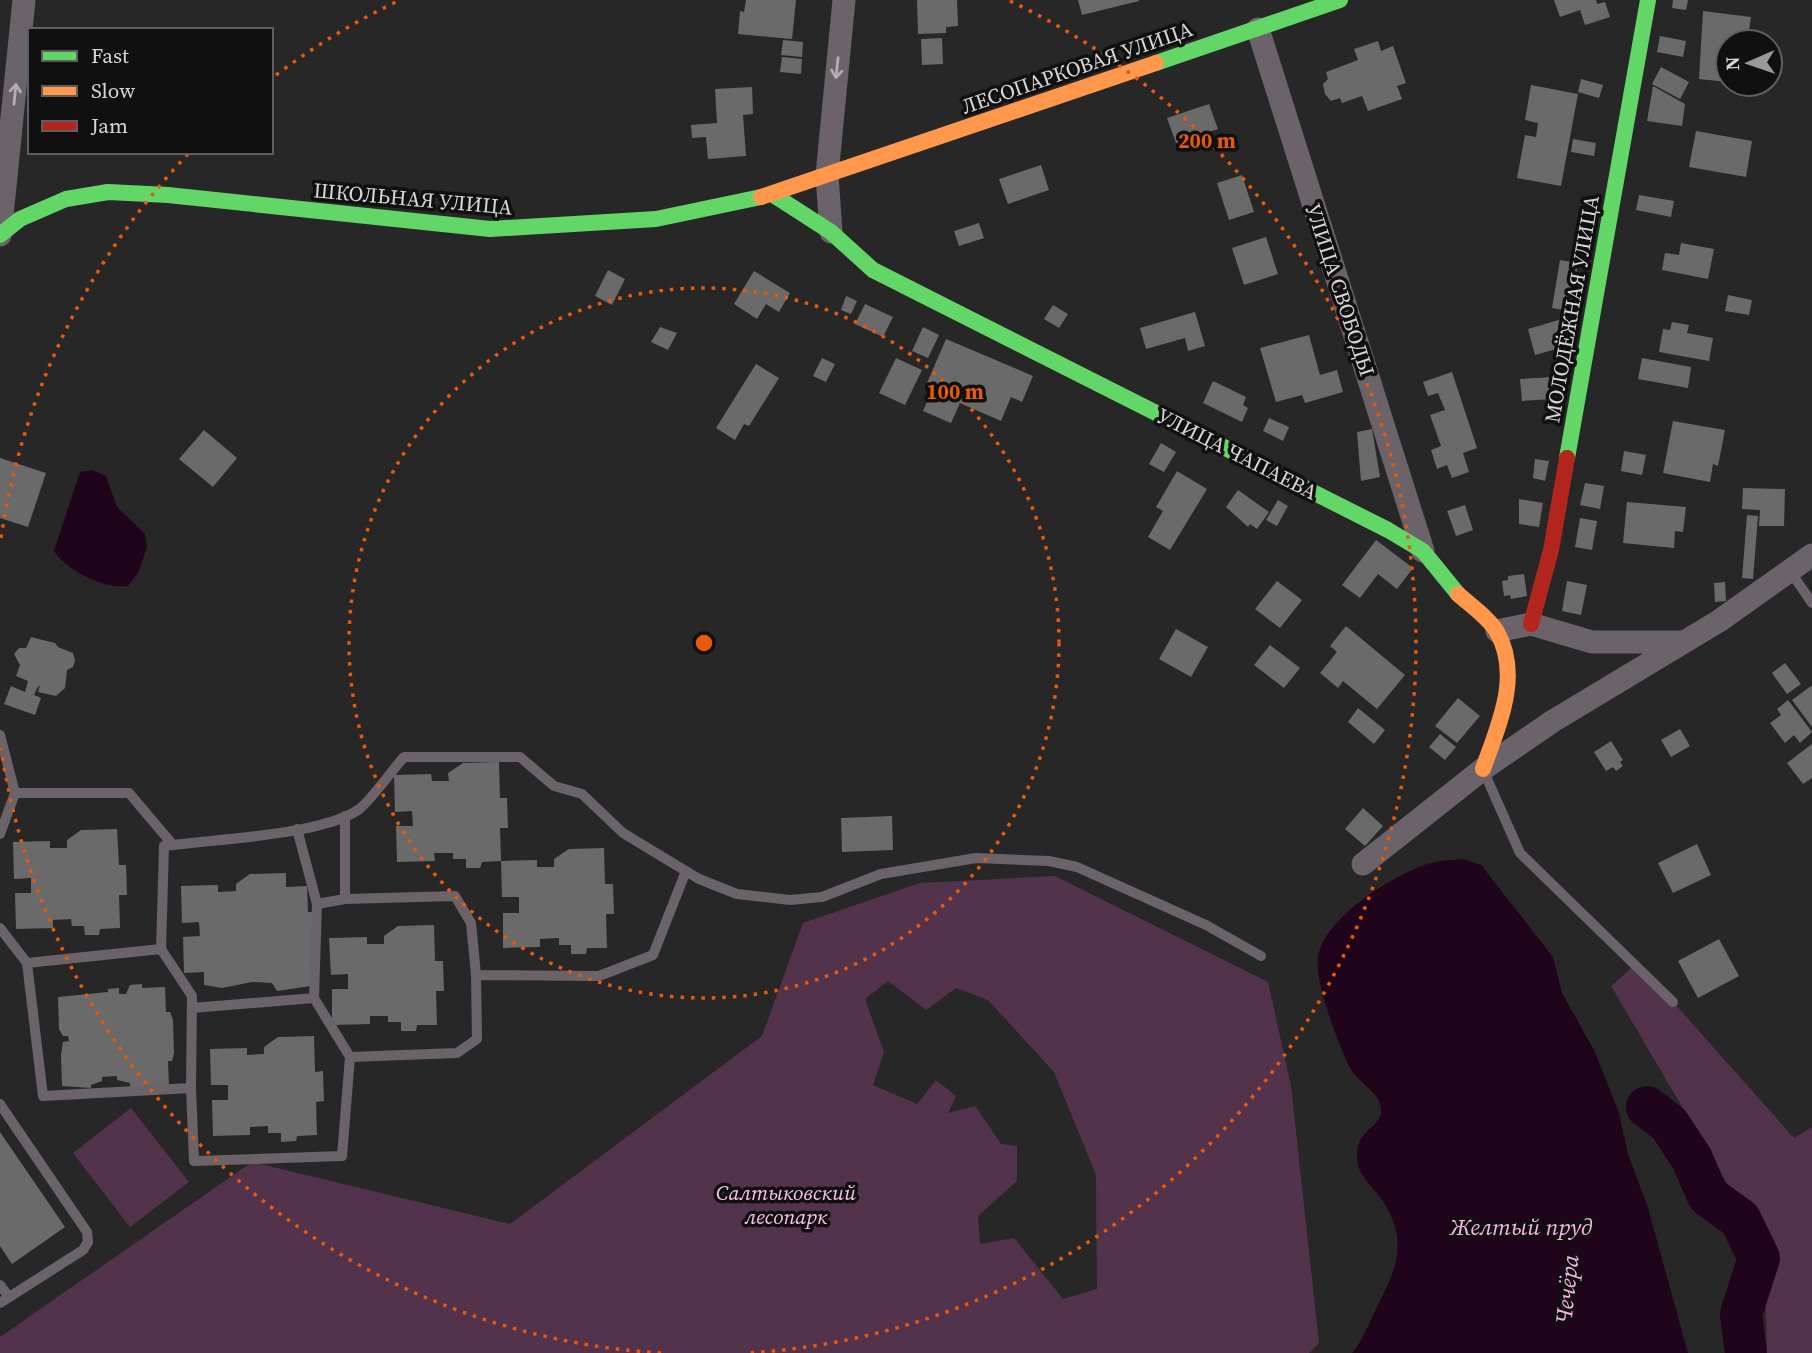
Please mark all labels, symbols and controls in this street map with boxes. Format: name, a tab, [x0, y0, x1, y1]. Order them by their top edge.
street label: ЛЕСОПАРКОВАЯ УЛИЦА	[957, 14, 1196, 121]
legend	[28, 28, 273, 154]
north arrow	[1714, 28, 1784, 98]
text: Fast	[91, 41, 129, 70]
one-way arrow	[831, 56, 844, 79]
text: N	[1719, 56, 1745, 71]
text: Slow	[91, 76, 135, 105]
one-way arrow	[8, 83, 21, 105]
text: Jam	[90, 111, 128, 140]
text: 200 m	[1178, 126, 1236, 155]
street label: ШКОЛЬНАЯ УЛИЦА	[312, 175, 514, 222]
street label: МОЛОДЁЖНАЯ УЛИЦА	[1537, 193, 1606, 425]
street label: УЛИЦА СВОБОДЫ	[1299, 200, 1382, 380]
text: 100 m	[926, 377, 984, 406]
street label: УЛИЦА ЧАПАЕВА	[1152, 401, 1322, 507]
centre of rings	[692, 631, 716, 655]
park label: Салтыковский лесопарк	[716, 1178, 856, 1231]
water label: Желтый пруд	[1449, 1211, 1593, 1243]
water label: Чечёра	[1547, 1253, 1587, 1325]

